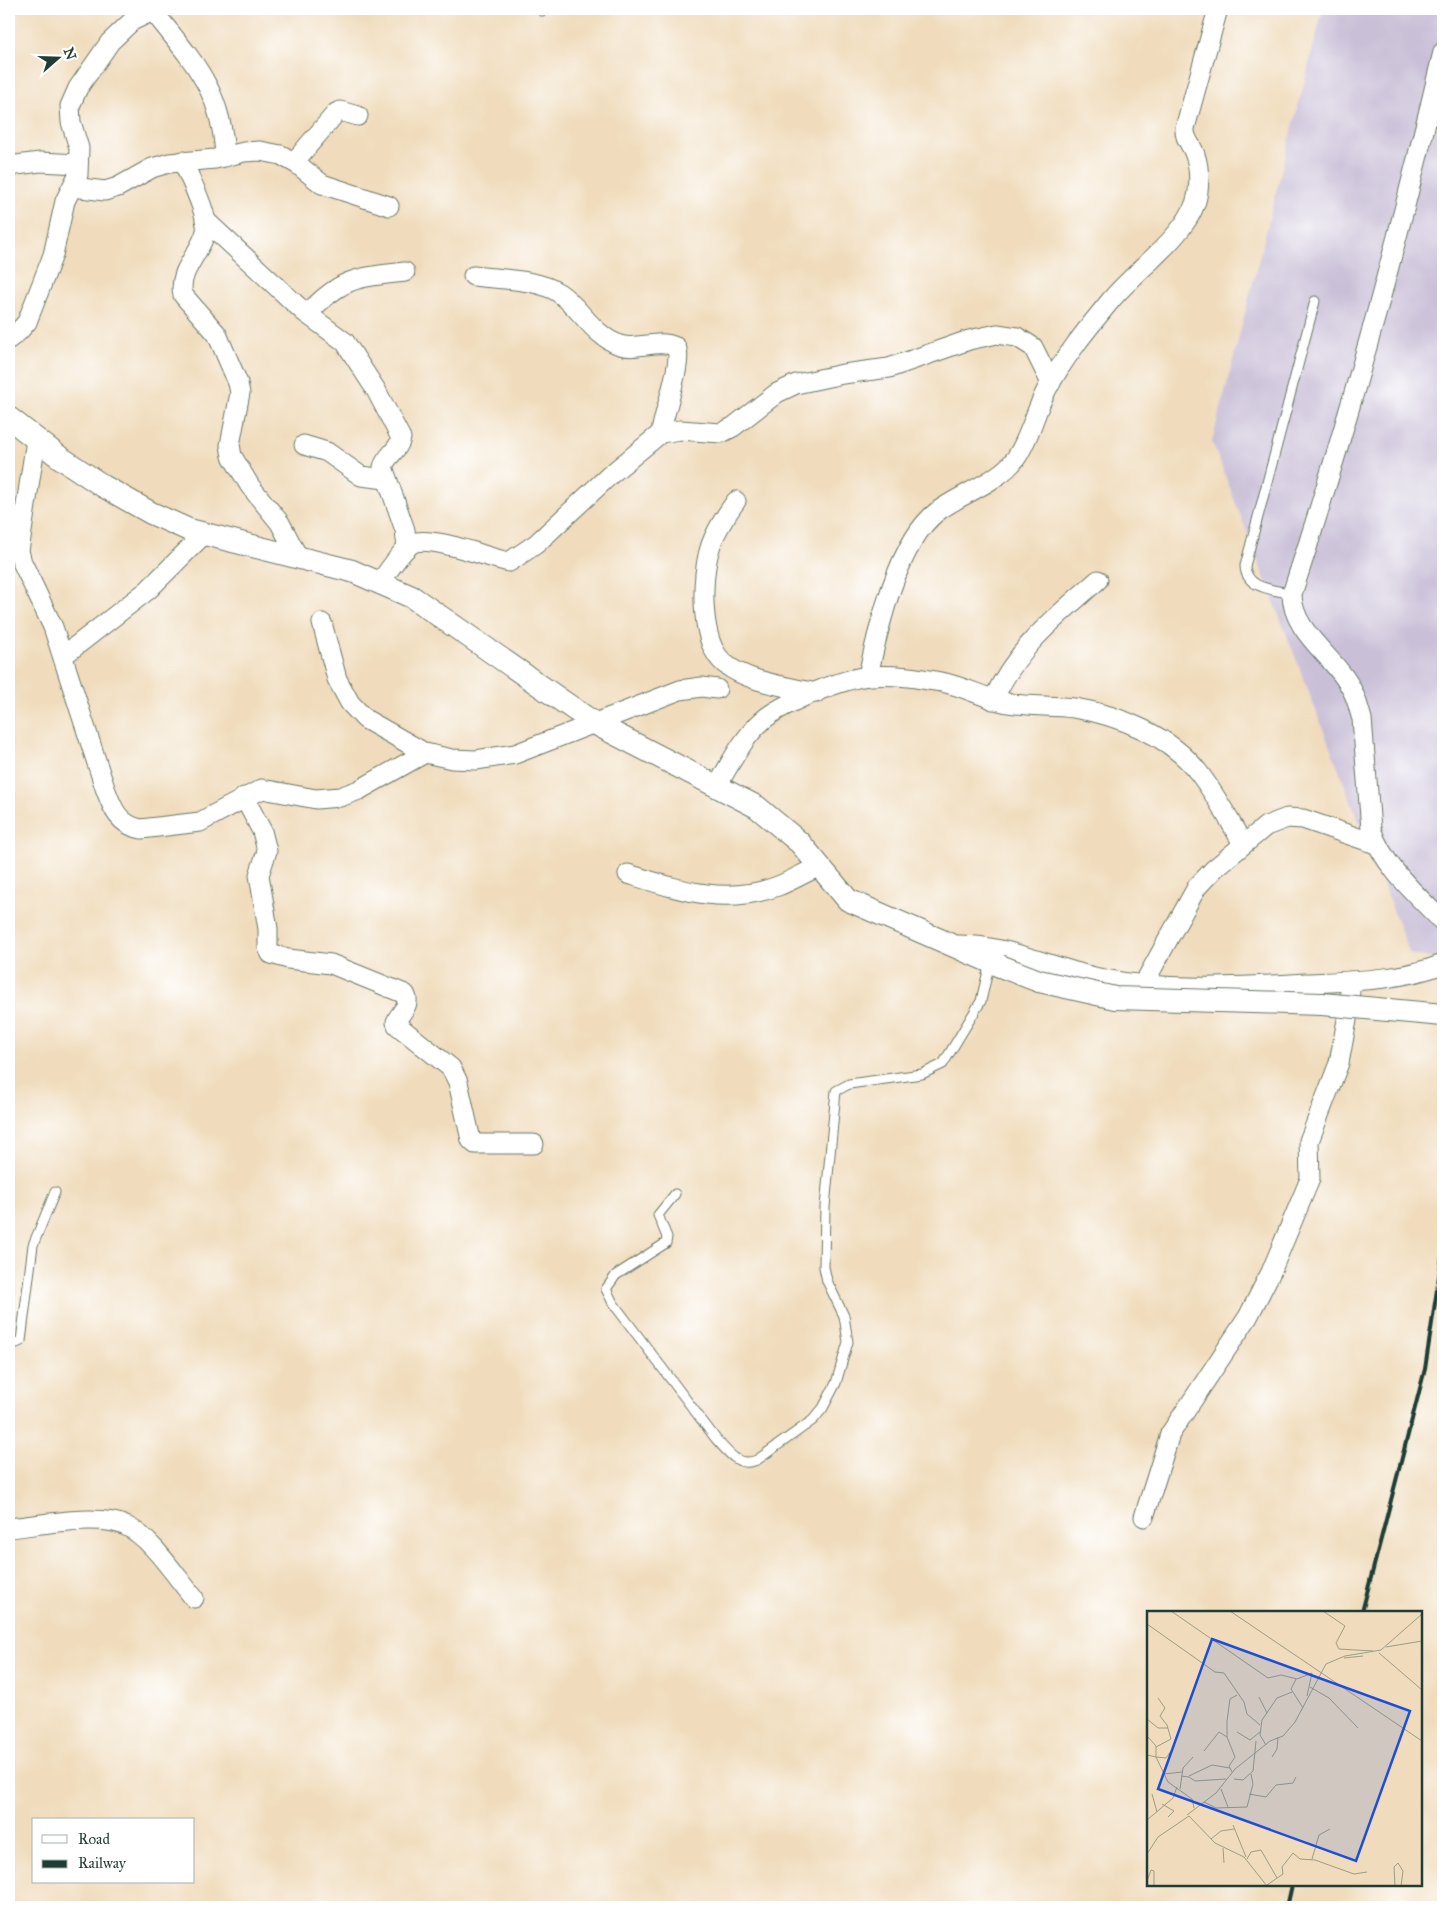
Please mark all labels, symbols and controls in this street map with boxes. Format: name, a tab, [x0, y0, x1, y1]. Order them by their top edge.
north arrow	[32, 32, 82, 82]
text: N	[60, 45, 80, 62]
inset map	[1147, 1611, 1422, 1886]
legend	[32, 1818, 195, 1884]
text: Road	[78, 1830, 110, 1848]
text: Railway	[78, 1854, 127, 1872]

